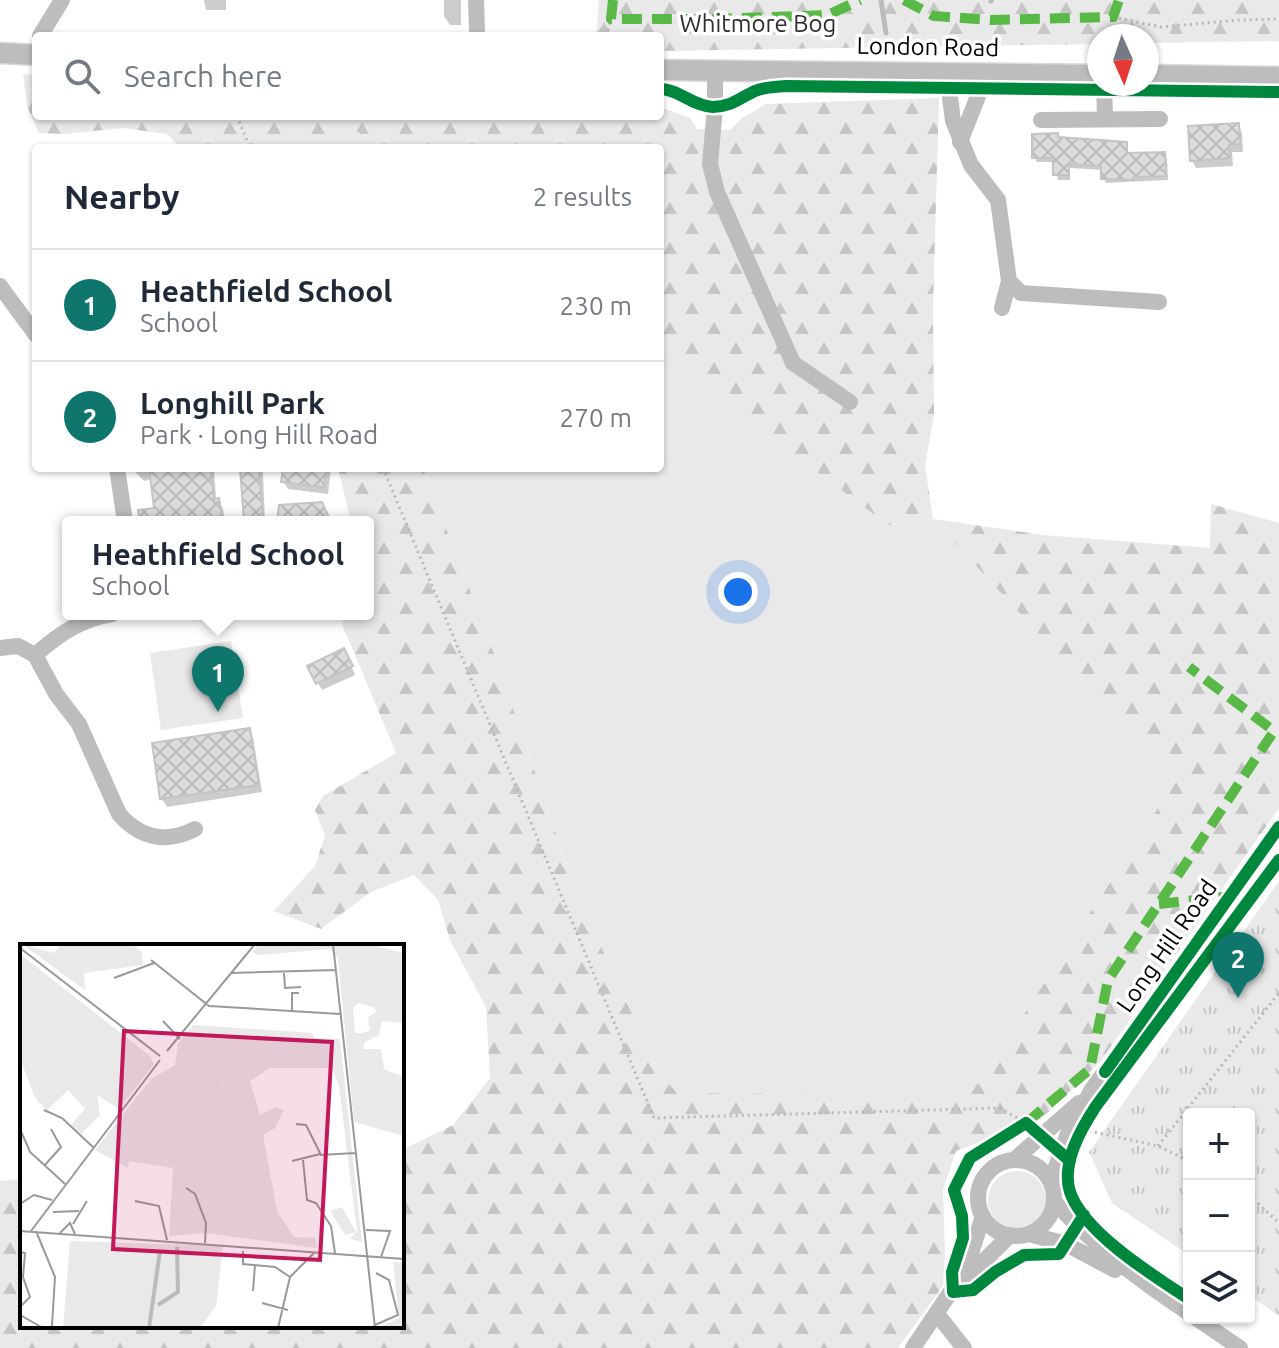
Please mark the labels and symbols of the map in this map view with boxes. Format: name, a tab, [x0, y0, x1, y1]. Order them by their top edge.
park label: Whitmore Bog	[680, 10, 836, 37]
north arrow	[1087, 24, 1159, 96]
street label: London Road	[857, 32, 1000, 61]
your location	[718, 572, 758, 612]
pin: 1	[192, 646, 244, 712]
street label: Long Hill Road	[1111, 874, 1222, 1017]
pin: 2	[1212, 932, 1264, 998]
inset map	[20, 944, 404, 1328]

